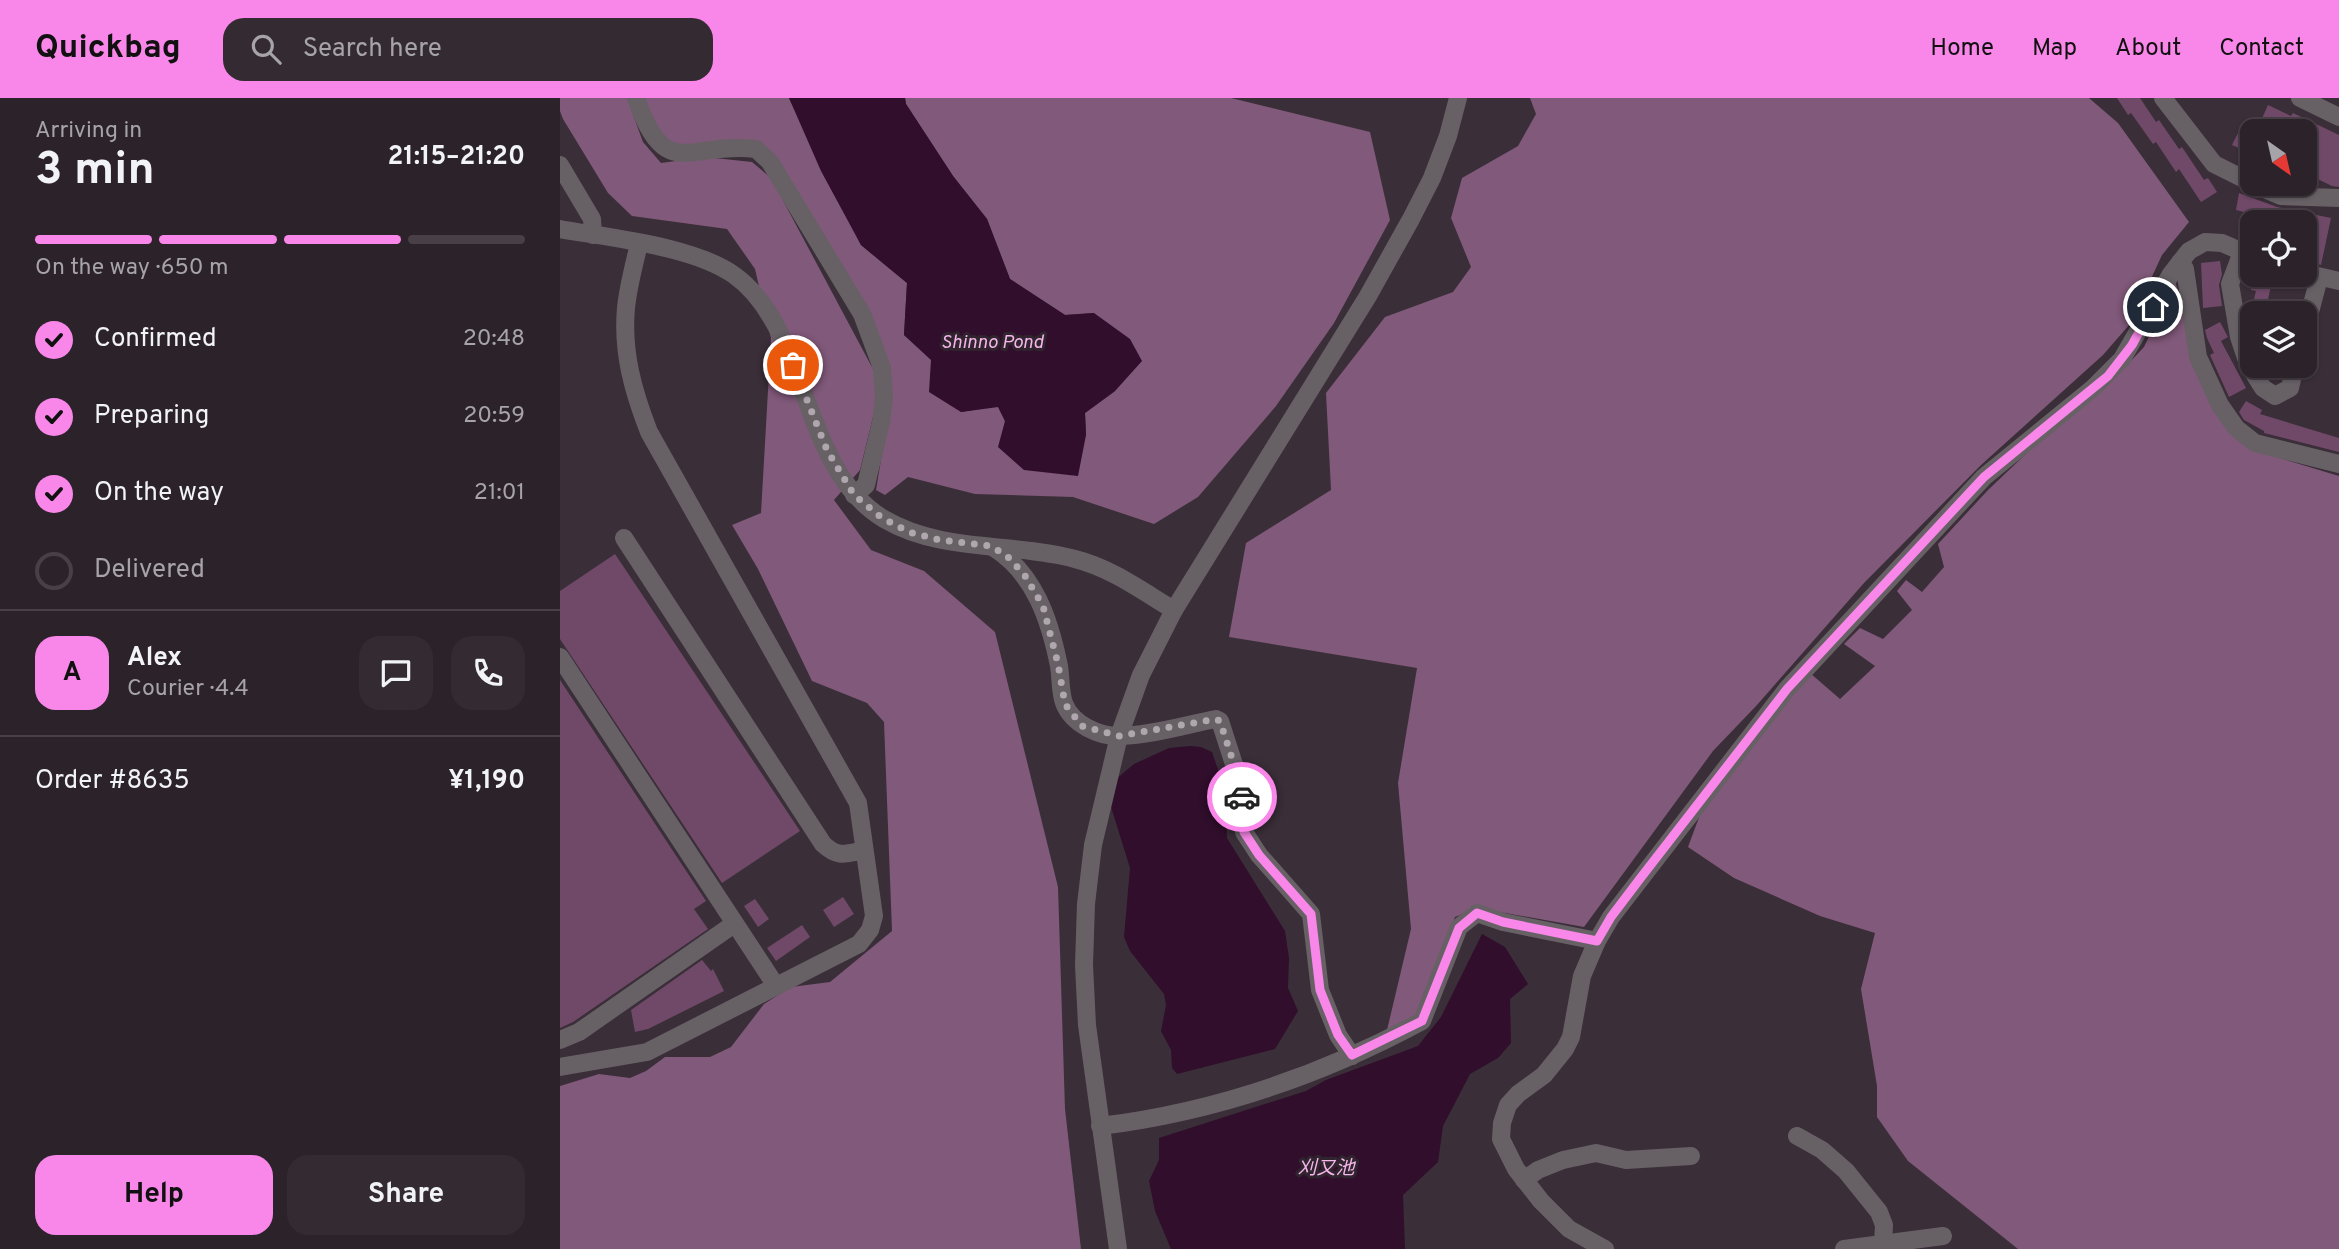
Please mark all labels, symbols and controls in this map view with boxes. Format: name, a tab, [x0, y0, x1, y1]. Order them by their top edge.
search box	[223, 18, 713, 81]
text: Quickbag	[35, 28, 181, 70]
icon: search	[247, 30, 285, 68]
text: Search here	[303, 33, 442, 66]
text: Home	[1930, 34, 1994, 64]
text: Map	[2032, 34, 2077, 64]
text: About	[2115, 34, 2181, 64]
text: Contact	[2219, 34, 2304, 64]
text: Arriving in	[35, 117, 142, 146]
north arrow	[2240, 119, 2317, 196]
map controls	[2240, 119, 2317, 378]
text: 21:15–21:20	[387, 141, 525, 174]
text: 3 min	[35, 142, 155, 201]
button: locate	[2240, 210, 2317, 287]
text: On the way · 650 m	[35, 254, 228, 283]
pin	[2123, 277, 2183, 337]
icon: home	[2134, 288, 2172, 326]
button: layers	[2240, 301, 2317, 378]
icon: check	[35, 321, 73, 359]
text: Confirmed	[94, 323, 217, 356]
text: 20:48	[463, 325, 525, 354]
water label: Shinno Pond	[941, 331, 1045, 355]
pin	[763, 335, 823, 395]
icon: bag	[774, 346, 812, 384]
icon: check	[35, 398, 73, 436]
text: Preparing	[94, 400, 209, 433]
text: 20:59	[463, 402, 525, 431]
icon: check	[35, 475, 73, 513]
text: On the way	[94, 477, 224, 510]
text: 21:01	[474, 479, 525, 508]
text: Delivered	[94, 554, 205, 587]
button: chat	[359, 636, 433, 710]
button: phone	[451, 636, 525, 710]
text: Alex	[127, 642, 182, 675]
text: A	[63, 657, 81, 690]
text: Courier · 4.4	[127, 675, 249, 704]
courier	[1207, 762, 1277, 832]
text: Order #8635	[35, 765, 190, 798]
text: ¥1,190	[449, 765, 525, 798]
icon: car	[1223, 778, 1261, 816]
button: Help	[35, 1155, 273, 1235]
button: Share	[287, 1155, 525, 1235]
water label: 刈又池	[1297, 1157, 1356, 1181]

